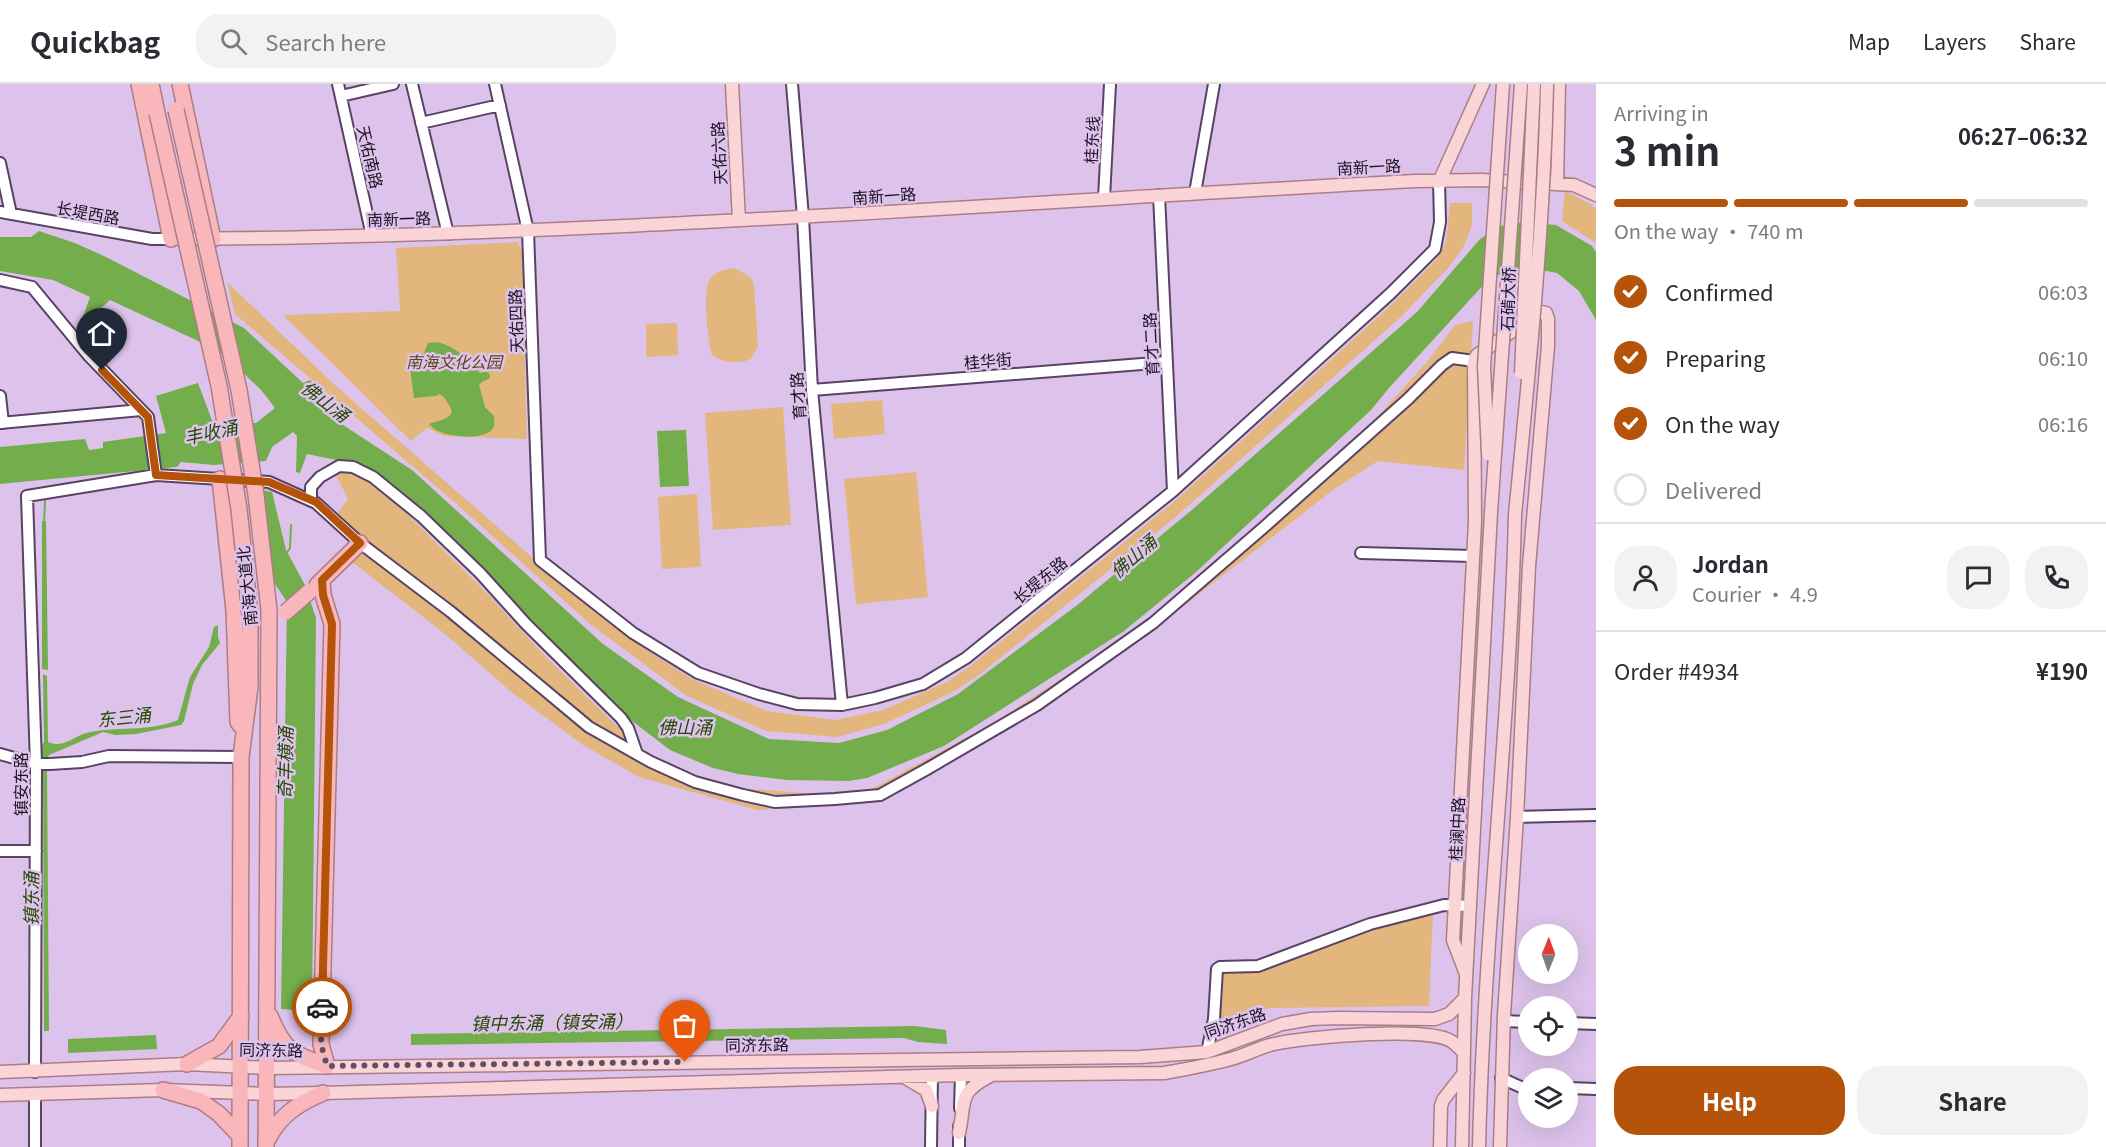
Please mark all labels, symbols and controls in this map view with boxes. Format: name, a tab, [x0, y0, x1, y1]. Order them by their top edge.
search box	[196, 14, 616, 68]
text: Quickbag	[30, 21, 160, 61]
icon: search	[217, 25, 250, 58]
text: Search here	[265, 25, 386, 57]
text: Map	[1848, 26, 1890, 56]
text: Layers	[1923, 26, 1986, 56]
text: Share	[2019, 26, 2076, 56]
text: Arriving in	[1614, 98, 1709, 127]
street label: 桂东线	[1078, 115, 1104, 165]
text: 06:27–06:32	[1958, 119, 2088, 151]
street label: 天佑六路	[704, 120, 732, 186]
text: 3 min	[1614, 121, 1720, 177]
street label: 天佑南路	[352, 123, 390, 191]
street label: 南新一路	[1336, 152, 1402, 180]
street label: 南新一路	[851, 181, 917, 209]
street label: 长堤西路	[55, 195, 122, 229]
street label: 南新一路	[367, 205, 431, 231]
text: On the way · 740 m	[1614, 216, 1803, 245]
street label: 石𬒔大桥	[1494, 267, 1520, 331]
icon: check	[1614, 275, 1647, 308]
text: Confirmed	[1665, 275, 1774, 307]
text: 06:03	[2038, 277, 2088, 306]
street label: 天佑四路	[502, 289, 528, 353]
pin	[76, 308, 127, 370]
street label: 育才二路	[1136, 311, 1164, 377]
icon: home	[85, 317, 118, 350]
icon: check	[1614, 341, 1647, 374]
text: Preparing	[1665, 341, 1765, 373]
text: 06:10	[2038, 343, 2088, 372]
street label: 桂华街	[963, 346, 1013, 374]
park label: 南海文化公园	[406, 349, 504, 373]
street label: 育才路	[783, 371, 811, 421]
water label: 佛山涌	[297, 374, 357, 428]
icon: check	[1614, 407, 1647, 440]
text: On the way	[1665, 407, 1780, 439]
text: 06:16	[2038, 409, 2088, 438]
water label: 丰收涌	[181, 412, 242, 449]
text: Delivered	[1665, 473, 1762, 505]
water label: 佛山涌	[1104, 527, 1163, 583]
street label: 南海大道北	[230, 545, 262, 627]
button: person	[1614, 546, 1677, 609]
button: chat	[1947, 546, 2010, 609]
button: phone	[2025, 546, 2088, 609]
text: Jordan	[1692, 547, 1769, 579]
street label: 长堤东路	[1007, 550, 1072, 609]
text: Courier · 4.9	[1692, 579, 1818, 608]
text: Order #4934	[1614, 654, 1739, 686]
text: ¥190	[2036, 654, 2088, 686]
water label: 东三涌	[96, 700, 154, 732]
water label: 佛山涌	[658, 713, 714, 739]
water label: 奇丰横涌	[270, 725, 298, 799]
street label: 镇安东路	[8, 752, 32, 816]
street label: 桂澜中路	[1442, 796, 1470, 862]
water label: 镇东涌	[17, 870, 43, 926]
north arrow	[1518, 924, 1578, 984]
map controls	[1518, 924, 1578, 1128]
courier	[292, 977, 352, 1037]
icon: car	[306, 991, 339, 1024]
button: locate	[1518, 996, 1578, 1056]
pin	[659, 1000, 710, 1062]
street label: 同济东路	[1201, 1000, 1269, 1044]
water label: 镇中东涌（镇安涌）	[471, 1007, 633, 1035]
icon: bag	[668, 1009, 701, 1042]
street label: 同济东路	[725, 1031, 789, 1057]
street label: 同济东路	[239, 1036, 303, 1062]
button: Help	[1614, 1066, 1845, 1135]
button: Share	[1857, 1066, 2088, 1135]
button: layers	[1518, 1068, 1578, 1128]

